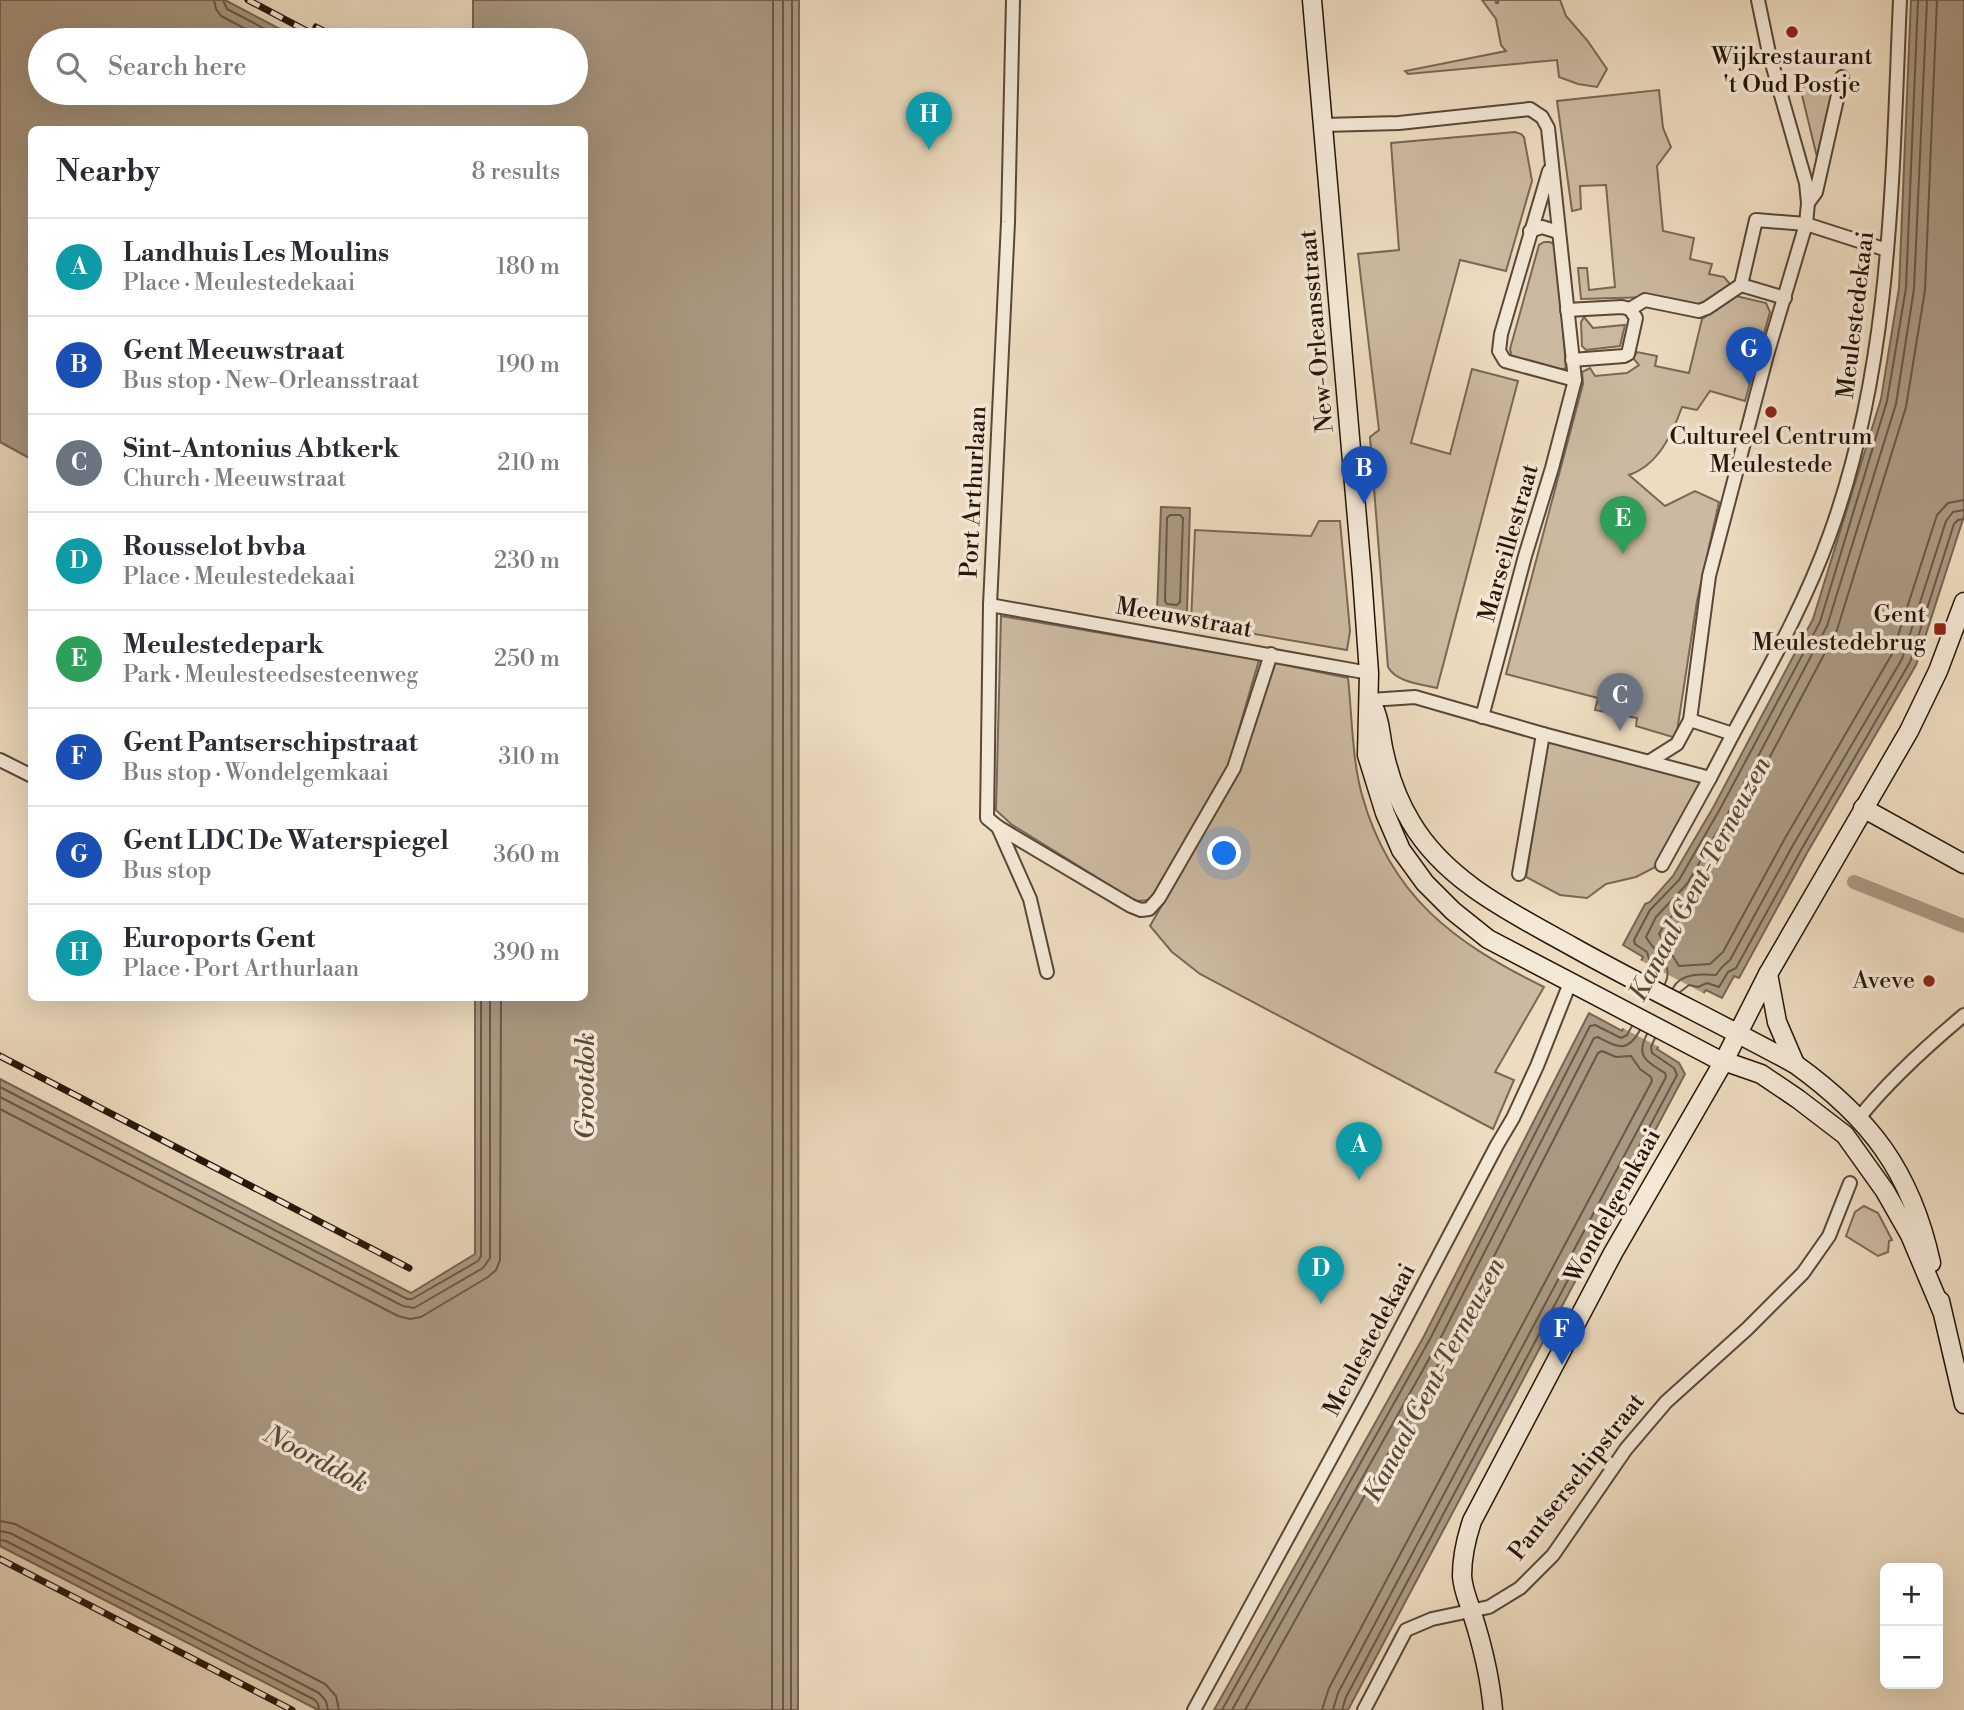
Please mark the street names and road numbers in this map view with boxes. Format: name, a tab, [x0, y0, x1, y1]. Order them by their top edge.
street label: New-Orleansstraat	[1293, 228, 1341, 434]
street label: Meulestedekaai	[1831, 229, 1881, 401]
street label: Port Arthurlaan	[955, 405, 993, 579]
street label: Marseillestraat	[1472, 460, 1546, 625]
street label: Meeuwstraat	[1113, 591, 1255, 645]
street label: Wondelgemkaai	[1558, 1124, 1668, 1289]
street label: Meulestedekaai	[1317, 1258, 1423, 1421]
street label: Pantserschipstraat	[1502, 1387, 1652, 1567]

